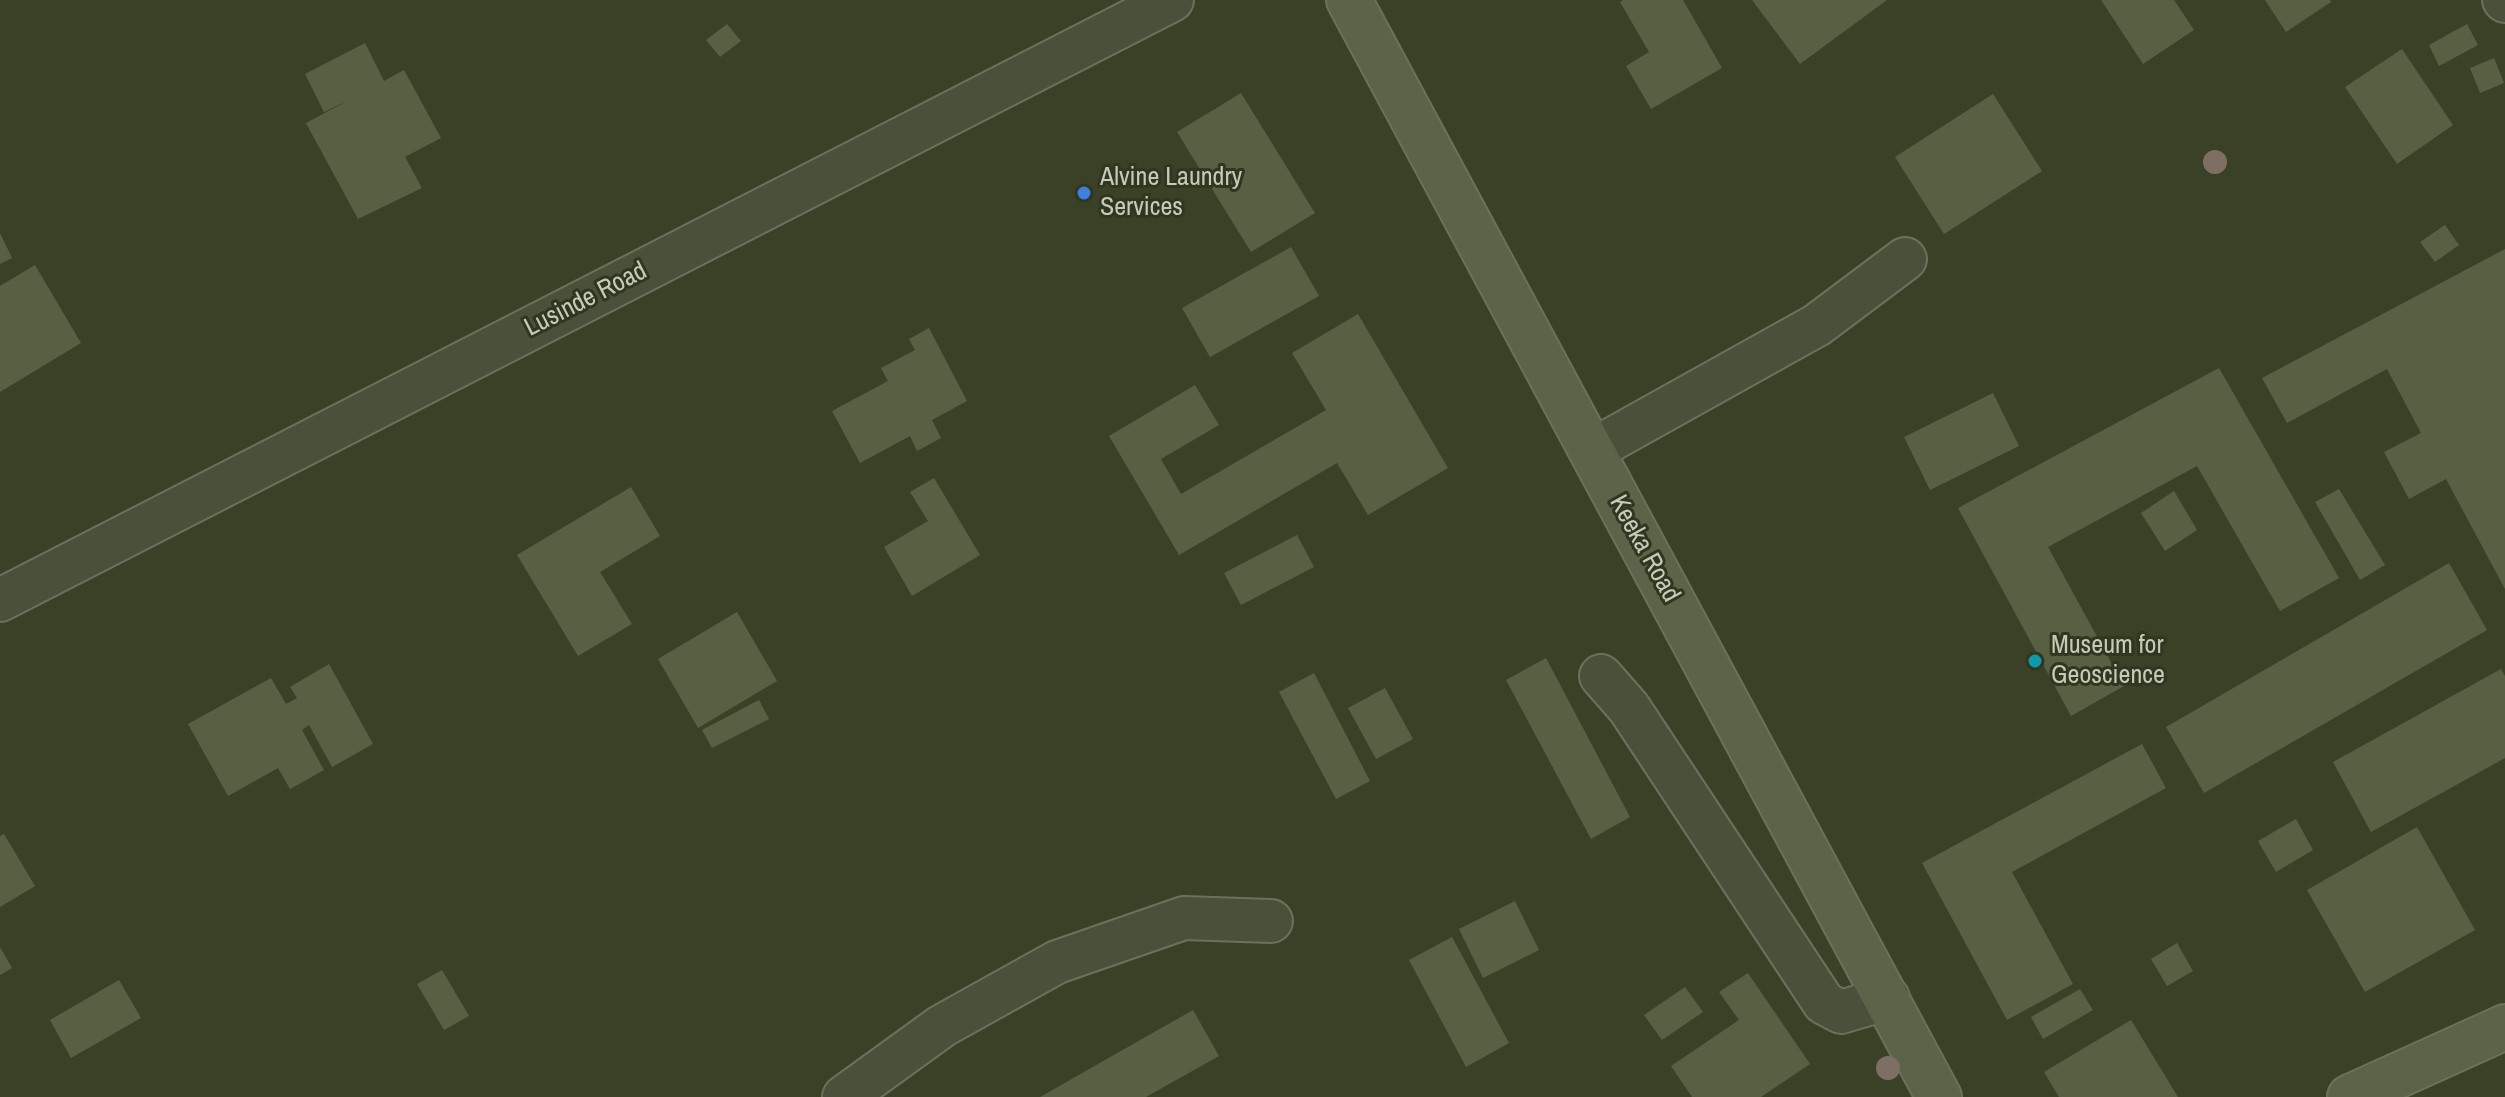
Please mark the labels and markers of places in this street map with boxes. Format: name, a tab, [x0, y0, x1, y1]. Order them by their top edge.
place label: Alvine Laundry Services	[1100, 162, 1242, 224]
marker: Alvine Laundry Services	[1075, 184, 1093, 202]
place label: Museum for Geoscience	[2051, 630, 2165, 692]
marker: Museum for Geoscience	[2026, 652, 2044, 670]

